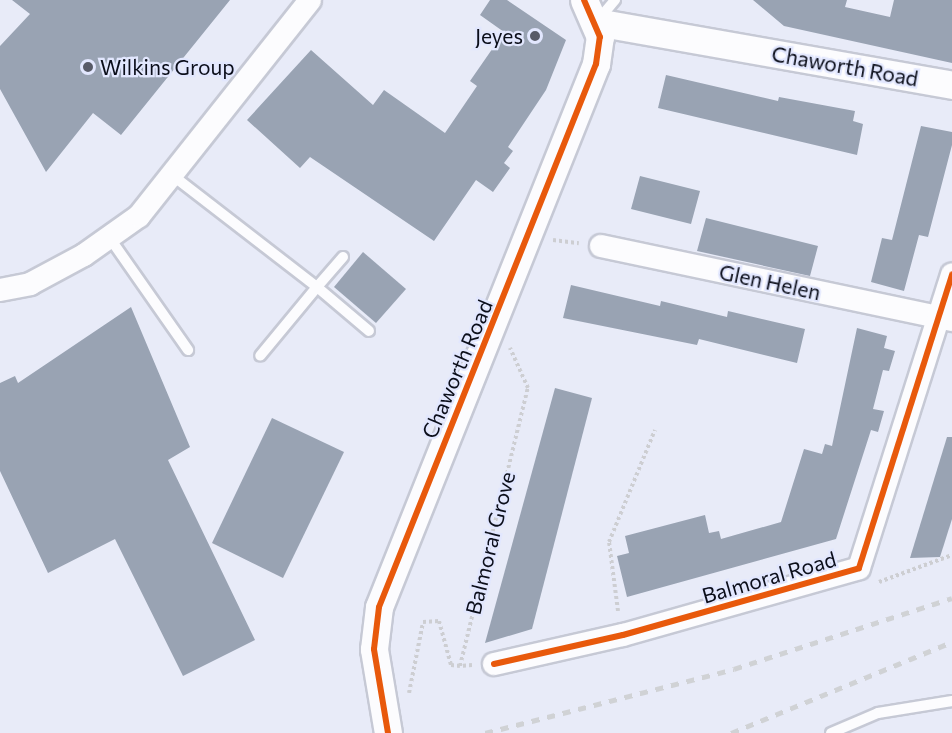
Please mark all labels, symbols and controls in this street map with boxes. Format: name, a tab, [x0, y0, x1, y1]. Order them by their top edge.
place label: Jeyes	[475, 23, 523, 49]
marker: Jeyes	[528, 29, 542, 43]
street label: Chaworth Road	[770, 41, 920, 91]
place label: Wilkins Group	[100, 54, 235, 80]
marker: Wilkins Group	[81, 60, 95, 74]
street label: Glen Helen	[717, 259, 823, 305]
street label: Chaworth Road	[416, 296, 498, 442]
street label: Balmoral Grove	[460, 469, 520, 617]
street label: Balmoral Road	[699, 546, 839, 608]

